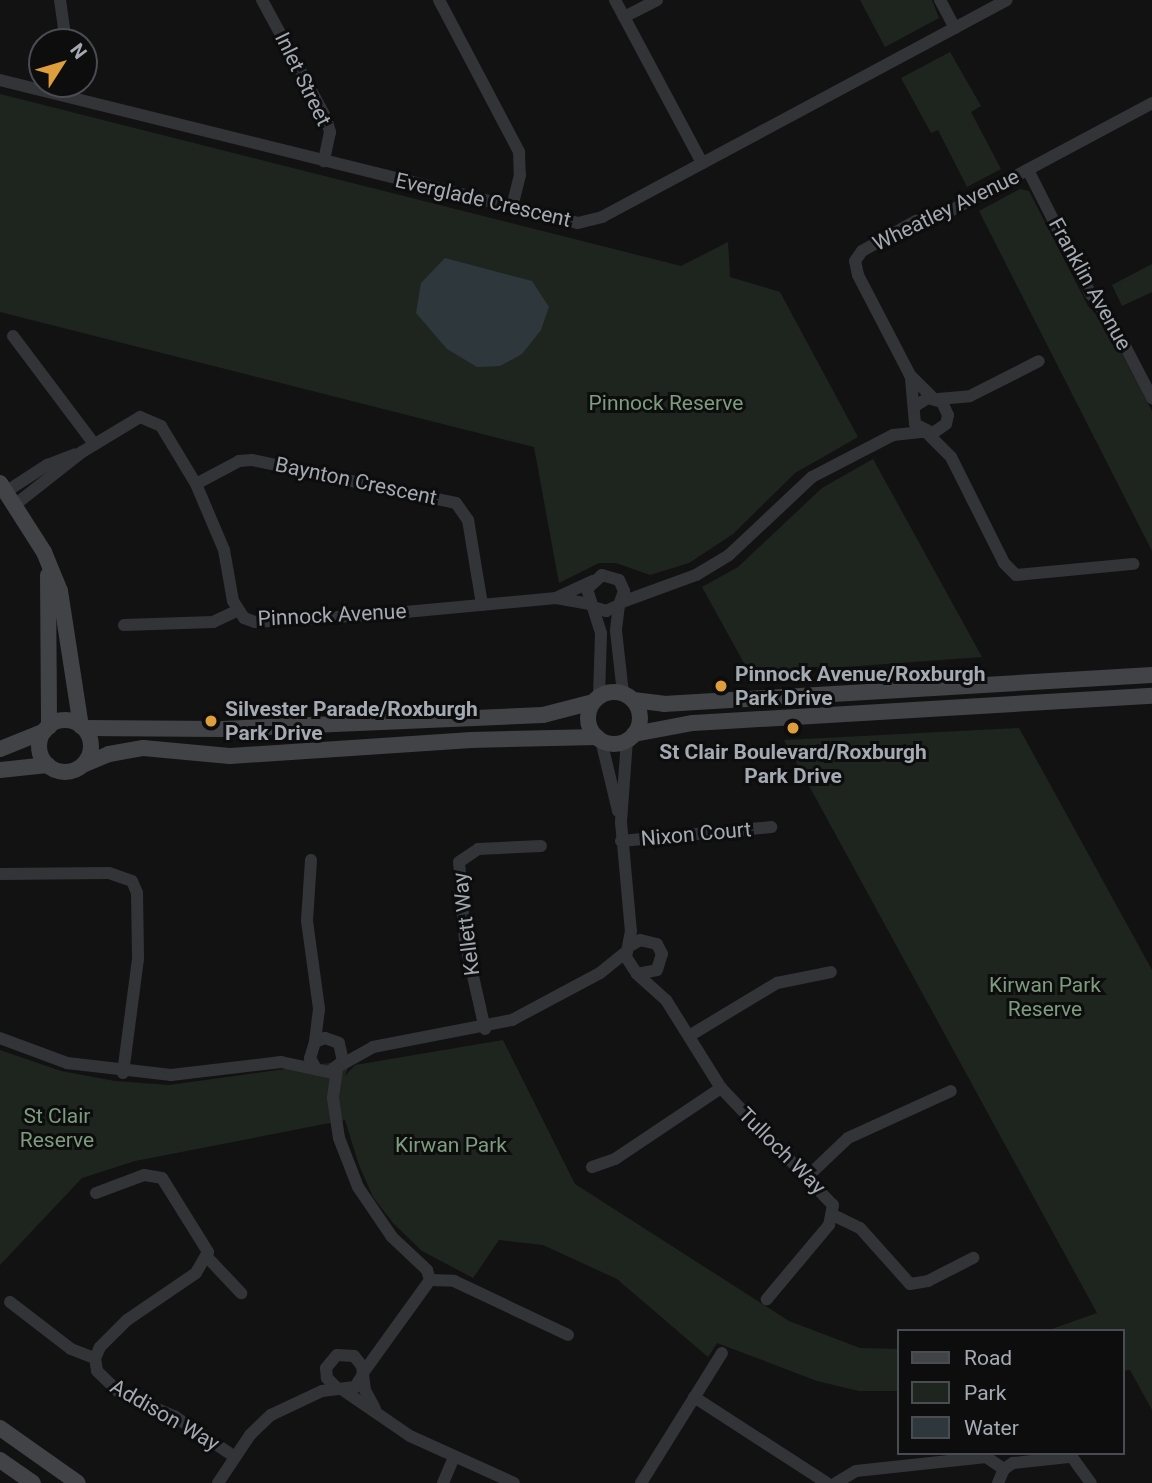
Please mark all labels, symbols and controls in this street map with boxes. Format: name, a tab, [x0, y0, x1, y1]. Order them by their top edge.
north arrow	[28, 28, 98, 98]
street label: Inlet Street	[270, 28, 336, 130]
text: N	[65, 39, 92, 64]
street label: Wheatley Avenue	[869, 164, 1023, 256]
street label: Everglade Crescent	[393, 168, 573, 232]
street label: Franklin Avenue	[1043, 213, 1137, 355]
park label: Pinnock Reserve	[589, 390, 743, 416]
street label: Baynton Crescent	[273, 452, 439, 510]
street label: Pinnock Avenue	[257, 599, 407, 631]
place label: Pinnock Avenue/Roxburgh Park Drive	[735, 661, 986, 711]
marker: Pinnock Avenue/Roxburgh Park Drive	[713, 678, 729, 694]
place label: Silvester Parade/Roxburgh Park Drive	[225, 696, 478, 746]
marker: Silvester Parade/Roxburgh Park Drive	[203, 713, 219, 729]
marker: St Clair Boulevard/Roxburgh Park Drive	[785, 720, 801, 736]
place label: St Clair Boulevard/Roxburgh Park Drive	[659, 739, 927, 789]
street label: Nixon Court	[640, 817, 752, 851]
street label: Kellett Way	[447, 871, 485, 977]
park label: Kirwan Park Reserve	[989, 972, 1101, 1022]
street label: Tulloch Way	[733, 1102, 831, 1200]
park label: St Clair Reserve	[20, 1103, 94, 1153]
park label: Kirwan Park	[395, 1132, 507, 1158]
legend	[897, 1329, 1124, 1455]
text: Road	[964, 1346, 1012, 1370]
street label: Addison Way	[106, 1374, 224, 1456]
text: Park	[964, 1381, 1006, 1405]
text: Water	[964, 1416, 1019, 1440]

